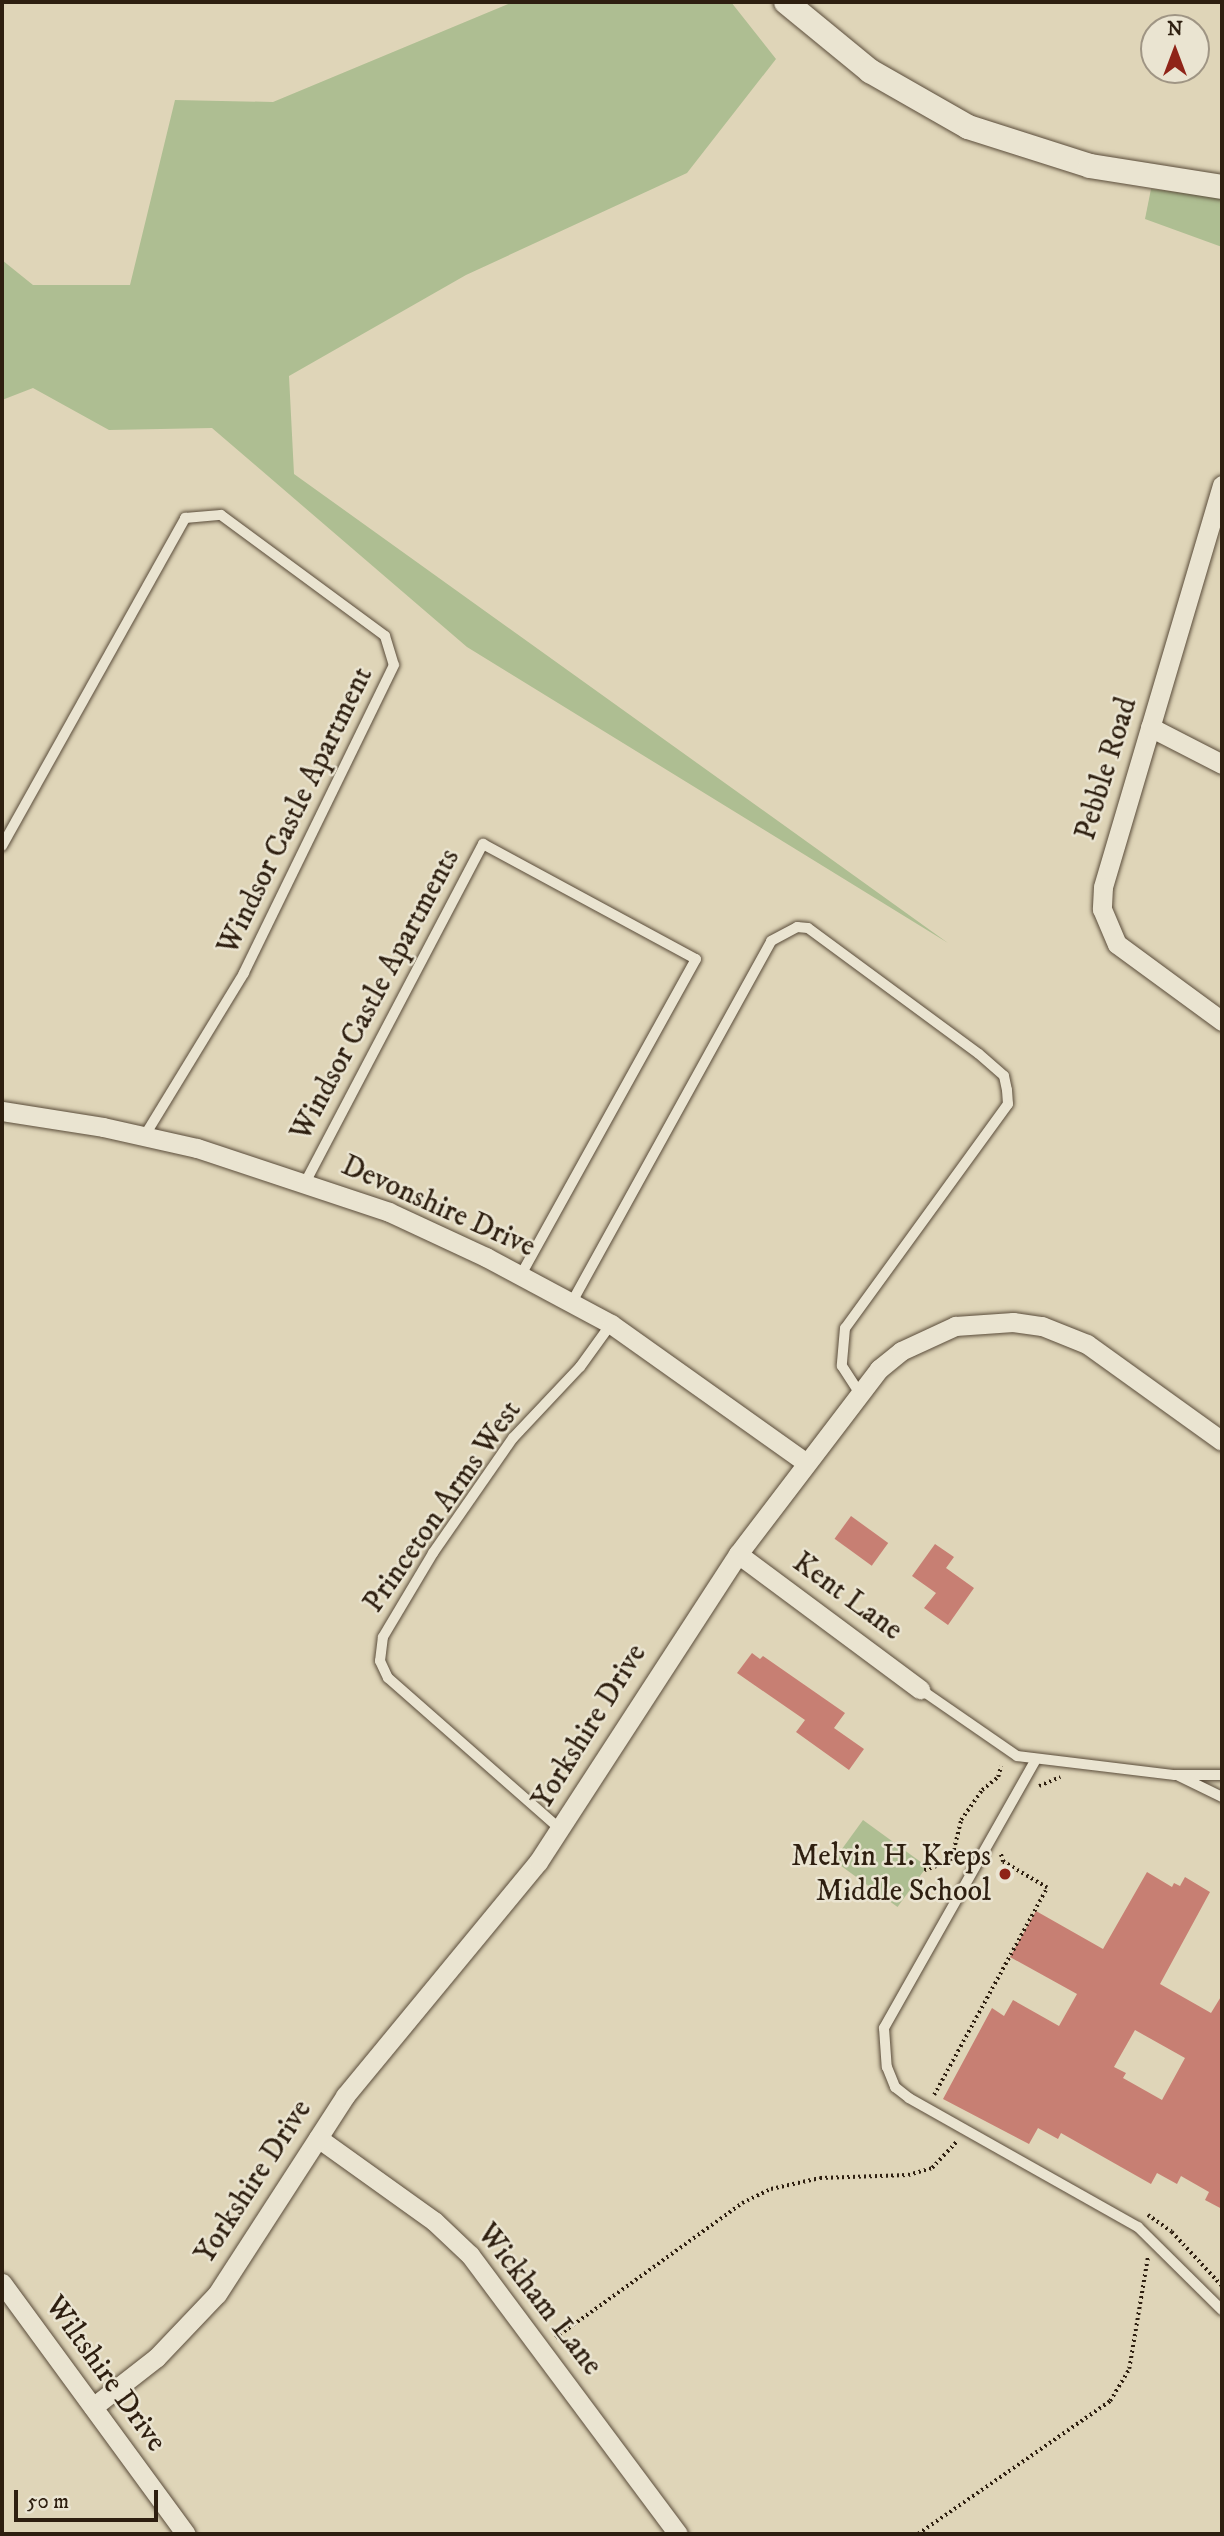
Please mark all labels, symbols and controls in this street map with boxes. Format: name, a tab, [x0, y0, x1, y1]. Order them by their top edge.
north arrow	[1140, 14, 1210, 84]
text: N	[1167, 18, 1183, 41]
street label: Windsor Castle Apartment	[211, 661, 381, 961]
street label: Pebble Road	[1068, 693, 1146, 845]
street label: Windsor Castle Apartments	[284, 843, 468, 1147]
street label: Devonshire Drive	[335, 1148, 541, 1266]
street label: Princeton Arms West	[356, 1394, 530, 1620]
street label: Kent Lane	[785, 1545, 909, 1649]
street label: Yorkshire Drive	[525, 1638, 655, 1816]
place label: Melvin H. Kreps Middle School	[791, 1839, 991, 1910]
marker: Melvin H. Kreps Middle School	[997, 1866, 1013, 1882]
street label: Yorkshire Drive	[188, 2093, 320, 2271]
street label: Wickham Lane	[469, 2217, 609, 2383]
street label: Wiltshire Drive	[36, 2289, 174, 2459]
scale bar	[18, 2476, 161, 2520]
text: 50 m	[27, 2489, 69, 2515]

